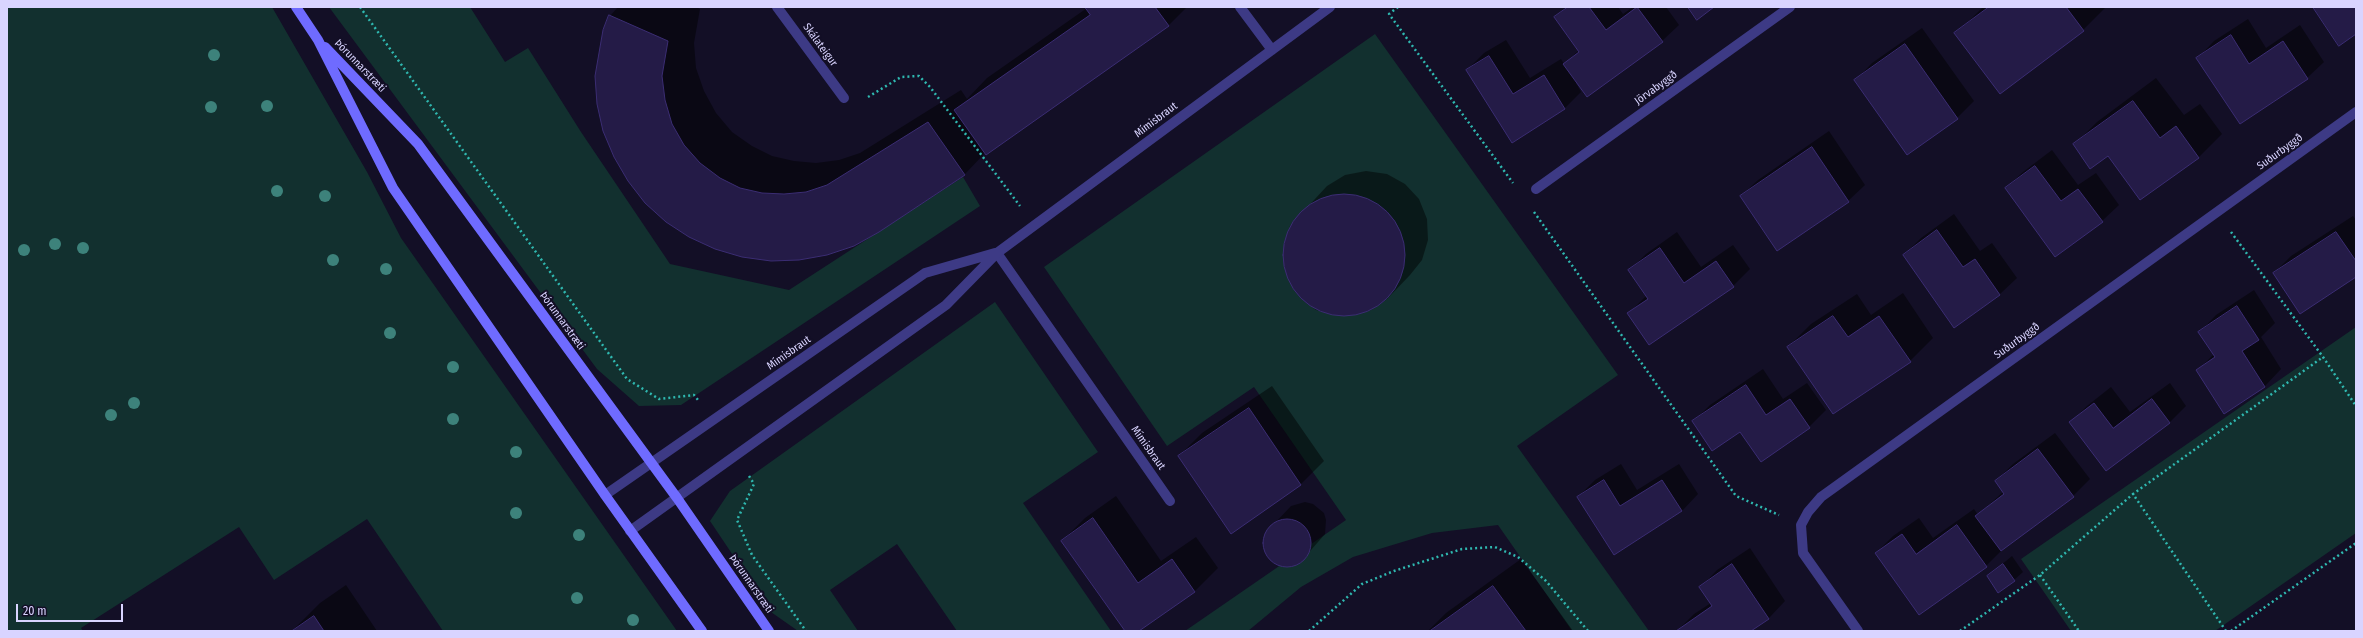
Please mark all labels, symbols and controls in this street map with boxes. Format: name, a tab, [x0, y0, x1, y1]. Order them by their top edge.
street label: Skálateigur	[800, 21, 840, 69]
street label: Þórunnarstræti	[331, 37, 389, 95]
street label: Jörvabyggð	[1632, 68, 1680, 108]
street label: Mímisbraut	[1132, 99, 1180, 141]
street label: Suðurbyggð	[2255, 131, 2305, 173]
street label: Þórunnarstræti	[537, 289, 587, 353]
street label: Suðurbyggð	[1992, 320, 2042, 362]
street label: Mímisbraut	[764, 333, 814, 373]
street label: Mímisbraut	[1128, 423, 1168, 473]
street label: Þórunnarstræti	[726, 552, 776, 616]
scale bar	[18, 596, 125, 622]
text: 20 m	[23, 604, 47, 618]

